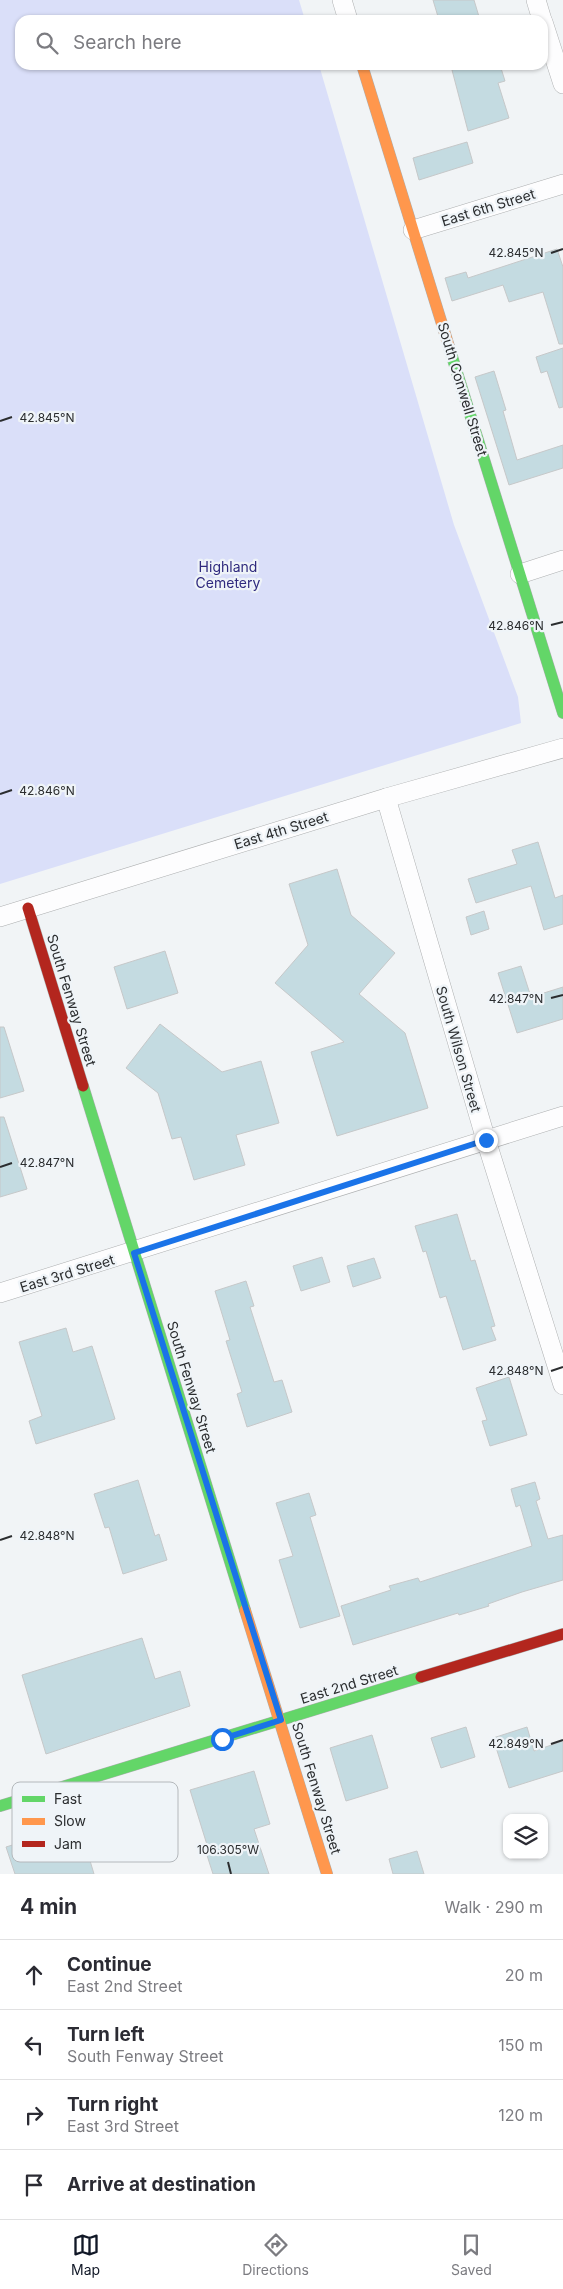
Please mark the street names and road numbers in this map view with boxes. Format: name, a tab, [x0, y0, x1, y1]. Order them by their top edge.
street label: East 6th Street	[439, 185, 537, 229]
street label: South Conwell Street	[435, 320, 492, 458]
street label: East 4th Street	[232, 807, 331, 852]
street label: South Fenway Street	[44, 932, 100, 1068]
street label: South Wilson Street	[433, 984, 485, 1114]
street label: East 3rd Street	[18, 1250, 117, 1295]
street label: South Fenway Street	[164, 1319, 220, 1455]
street label: East 2nd Street	[298, 1661, 400, 1707]
street label: South Fenway Street	[289, 1720, 345, 1856]

